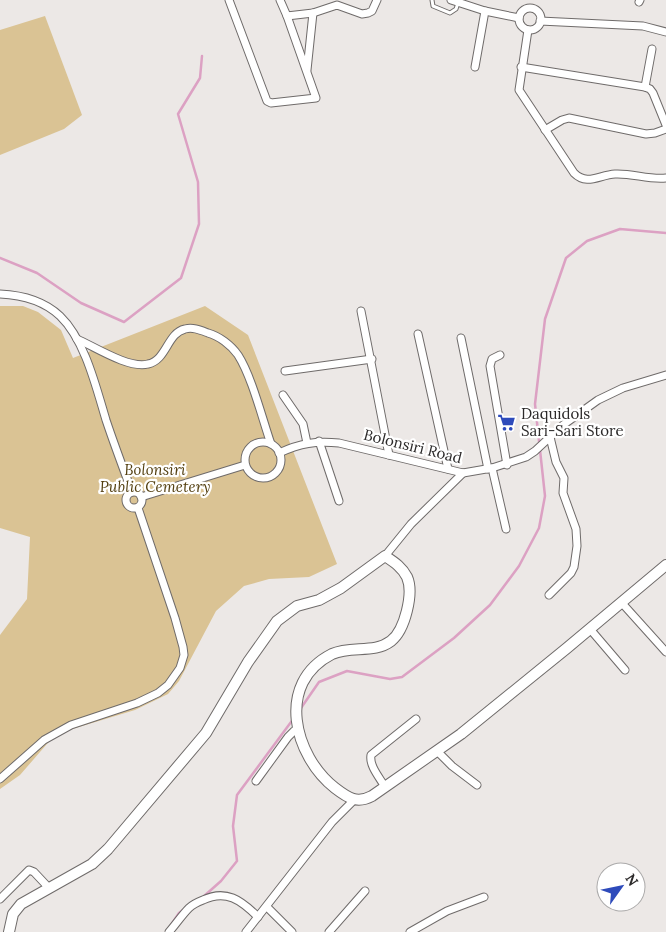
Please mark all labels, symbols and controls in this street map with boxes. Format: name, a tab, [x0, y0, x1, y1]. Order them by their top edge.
place label: Daquidols Sari-Sari Store	[521, 404, 624, 440]
supermarket icon: Daquidols Sari-Sari Store	[497, 412, 517, 432]
street label: Bolonsiri Road	[362, 425, 464, 467]
park label: Bolonsiri Public Cemetery	[100, 460, 210, 496]
north arrow	[596, 862, 646, 912]
text: N	[621, 870, 642, 890]

